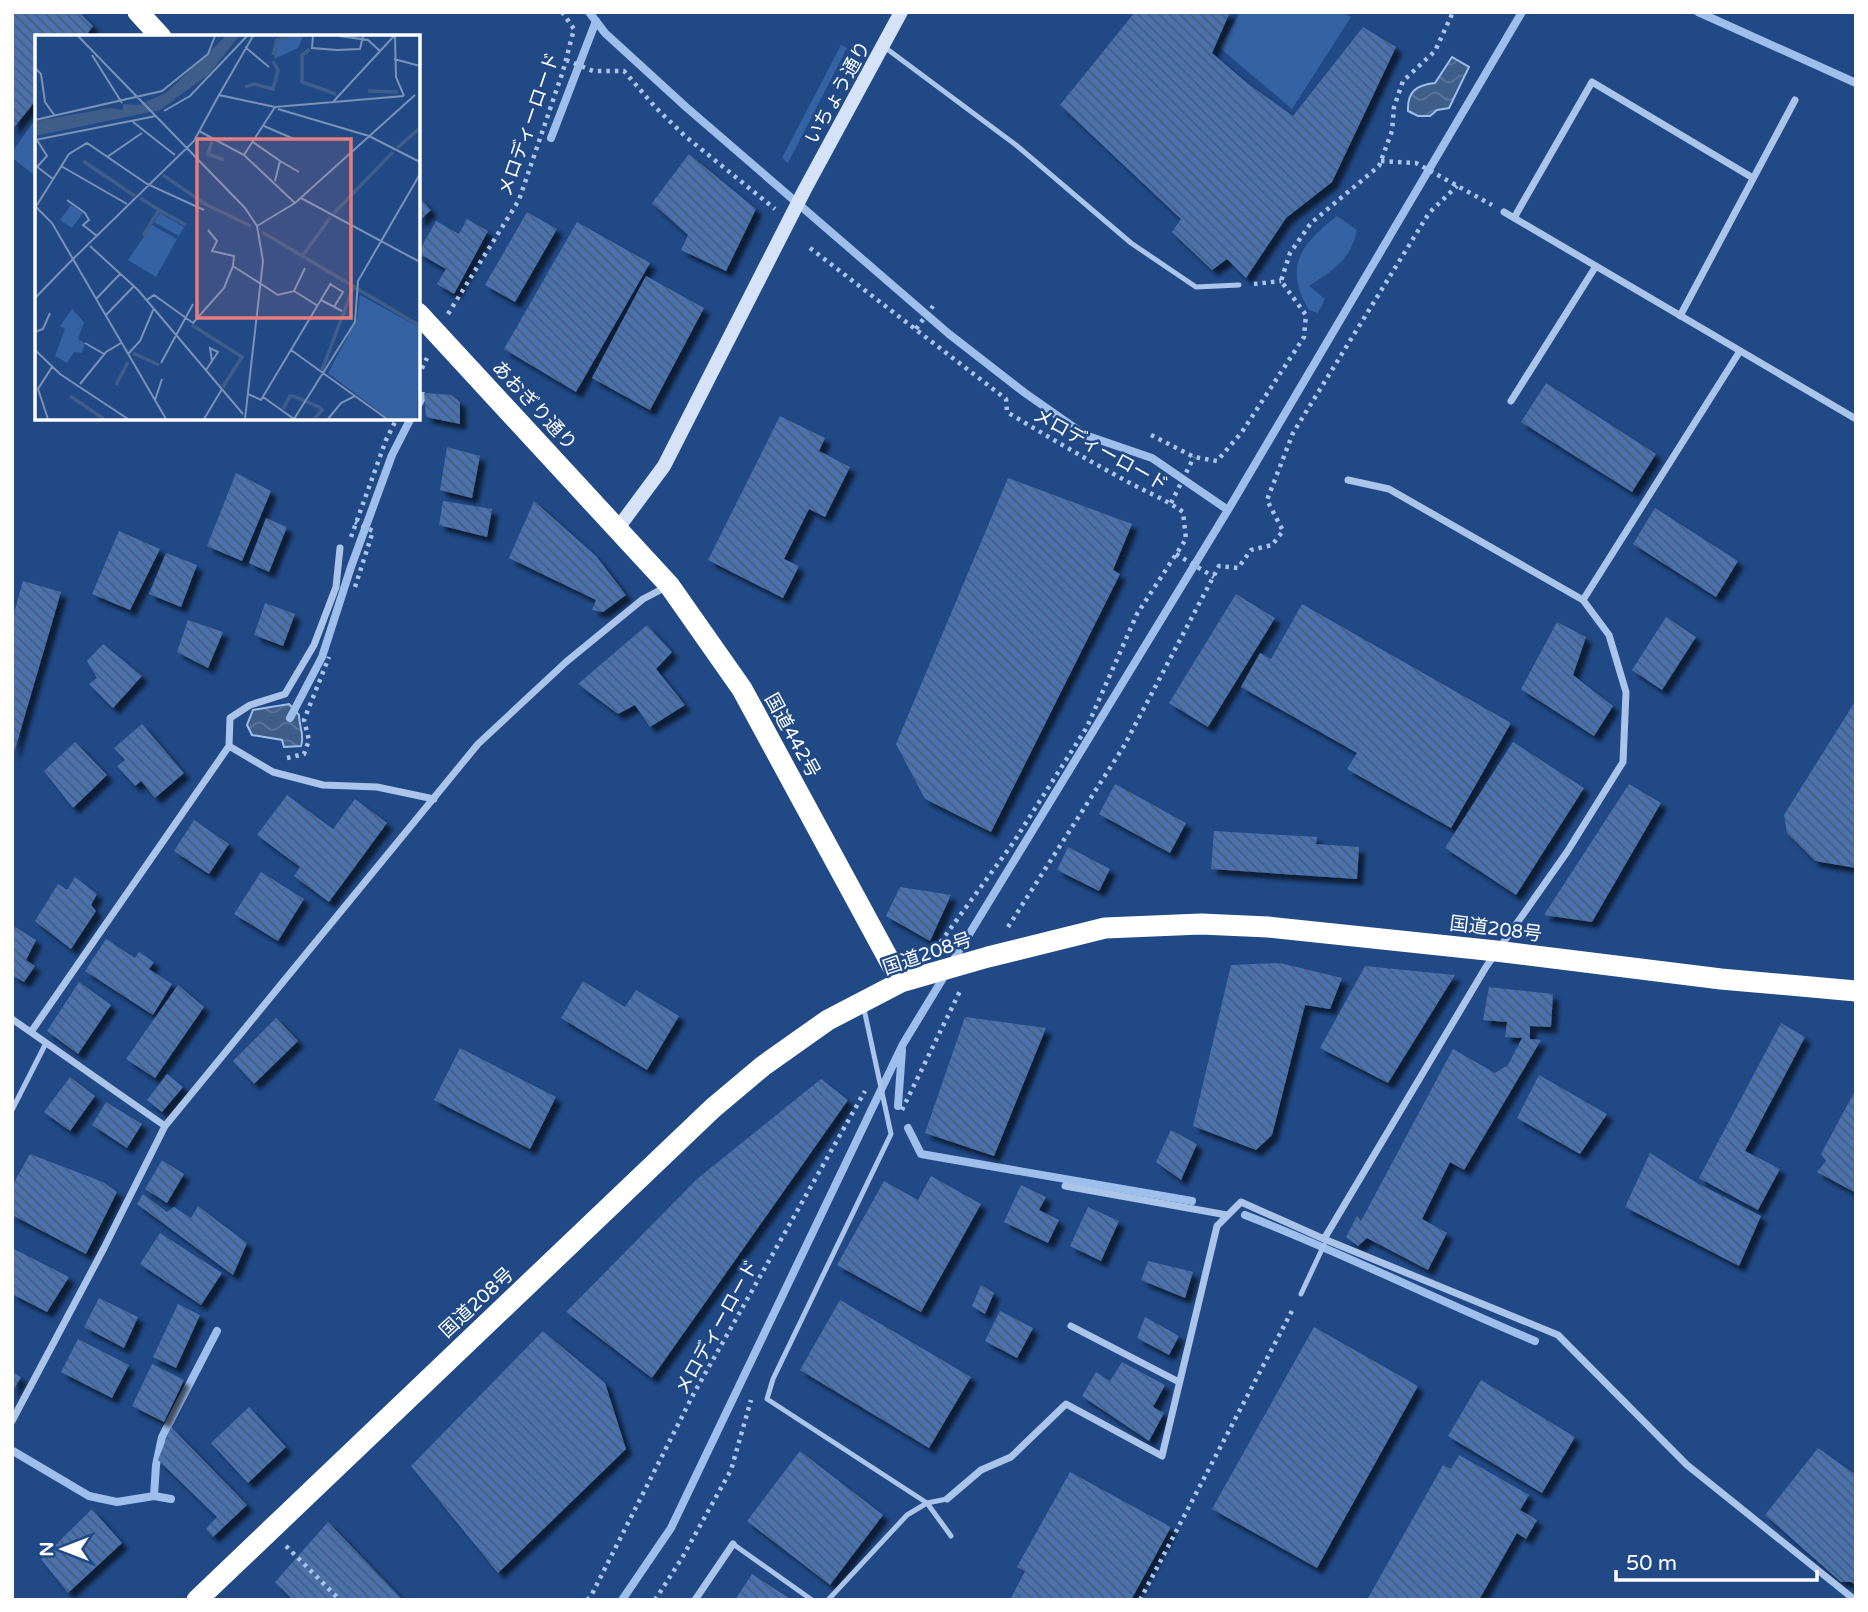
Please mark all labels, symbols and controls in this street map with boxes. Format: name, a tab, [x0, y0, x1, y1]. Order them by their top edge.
inset map	[35, 35, 420, 420]
street label: いちょう通り	[801, 37, 875, 148]
street label: メロディーロード	[494, 50, 564, 199]
street label: あおぎり通り	[487, 356, 581, 455]
street label: メロディーロード	[1029, 404, 1172, 496]
street label: 国道442号	[760, 690, 824, 781]
street label: 国道208号	[1448, 912, 1543, 946]
street label: 国道208号	[880, 928, 975, 979]
street label: メロディーロード	[671, 1256, 763, 1399]
street label: 国道208号	[435, 1263, 518, 1342]
north arrow	[28, 1514, 98, 1584]
scale bar	[1616, 1538, 1817, 1582]
text: N	[36, 1541, 58, 1557]
text: 50 m	[1626, 1551, 1677, 1576]

